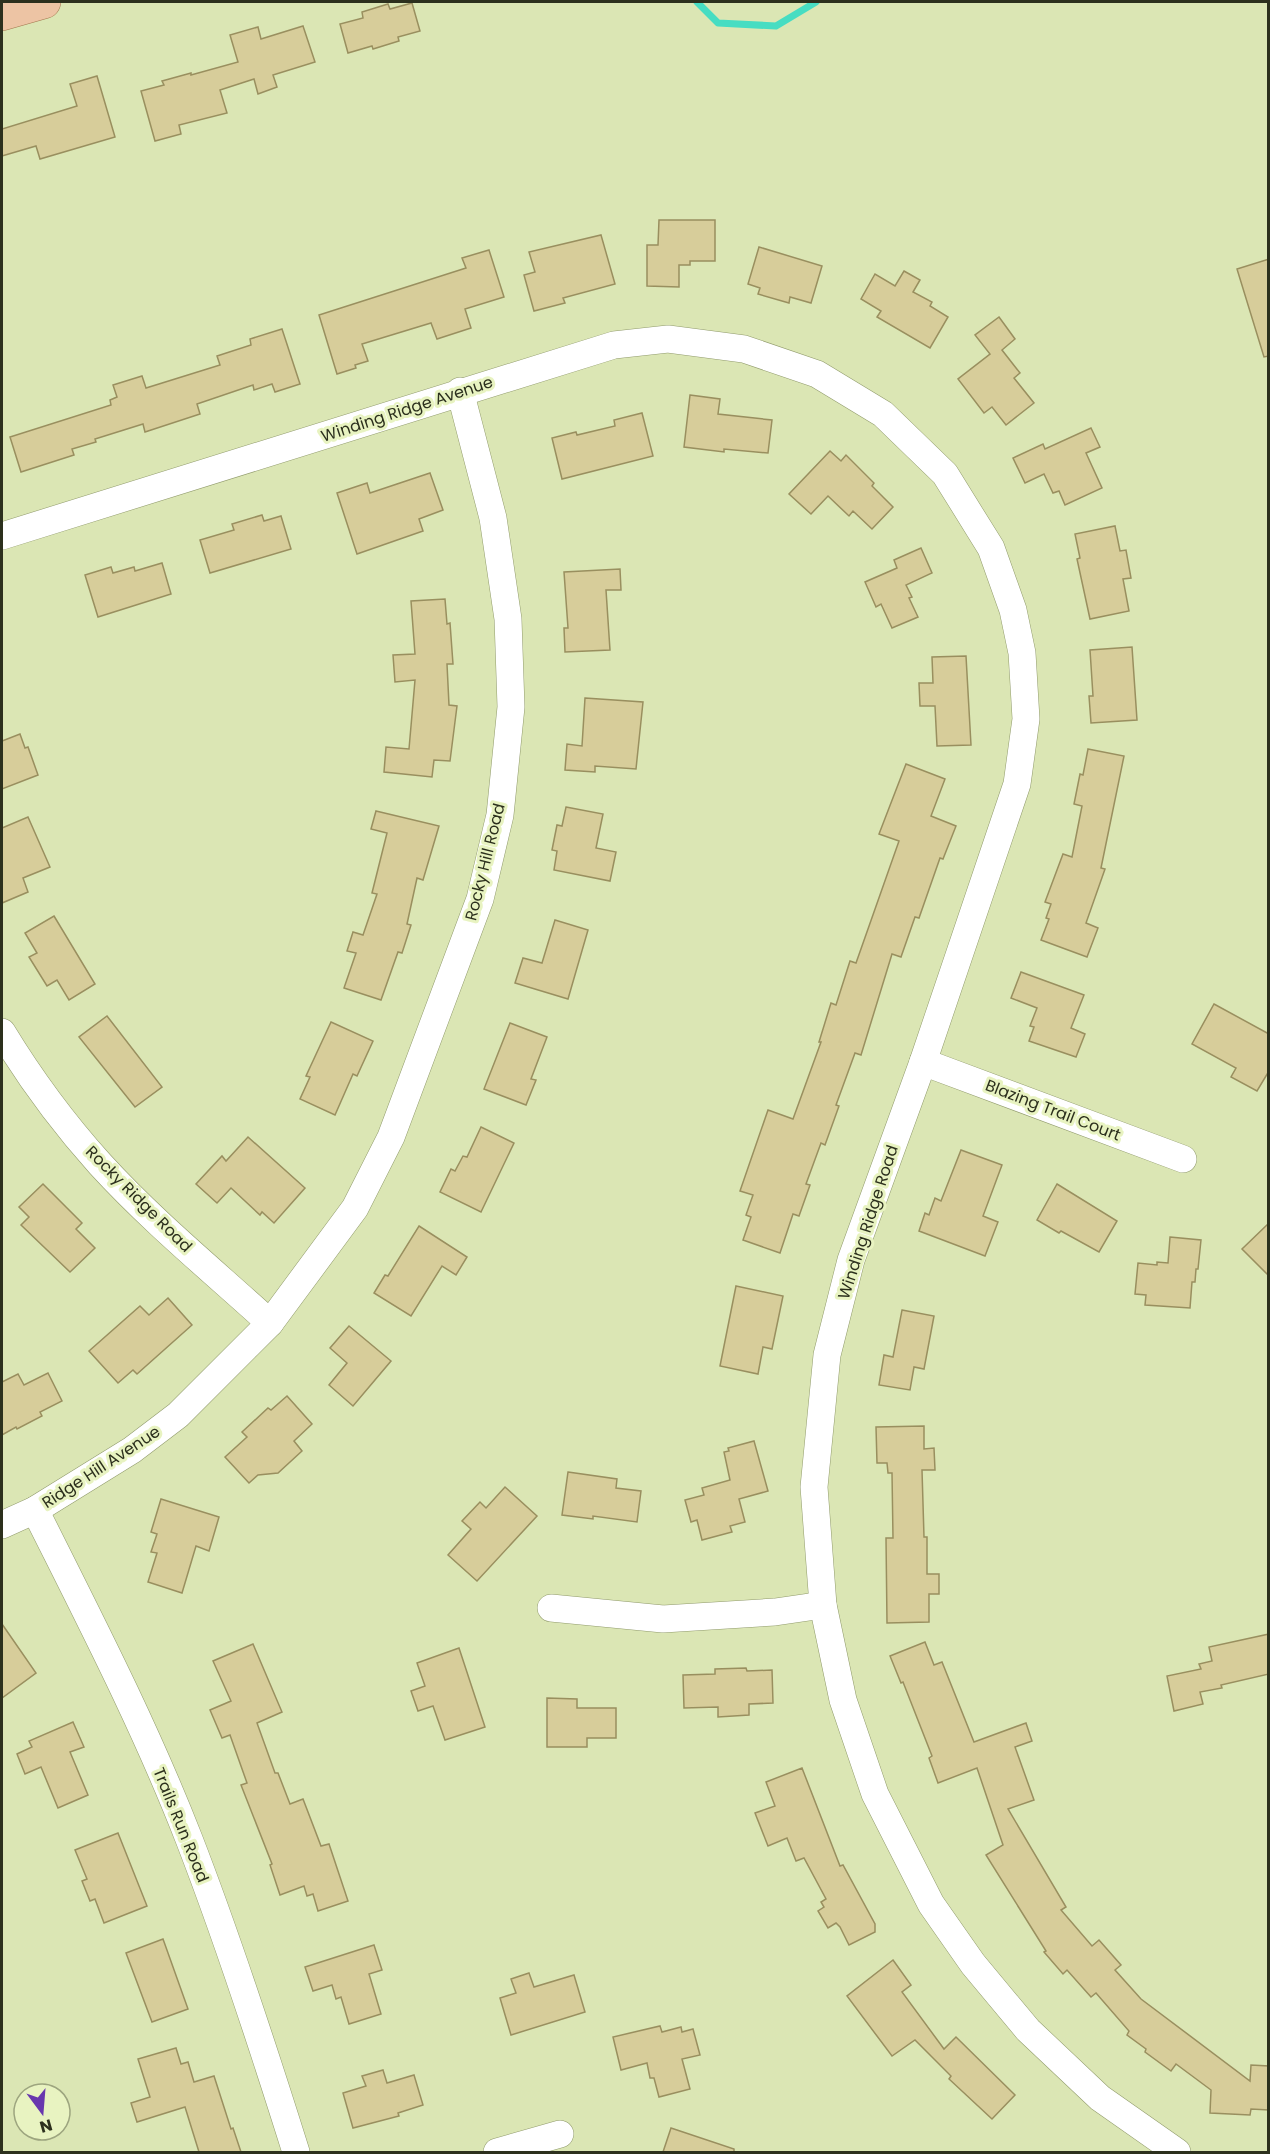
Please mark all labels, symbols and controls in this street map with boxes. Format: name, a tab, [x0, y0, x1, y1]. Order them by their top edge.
street label: Winding Ridge Avenue	[318, 370, 496, 448]
street label: Rocky Hill Road	[459, 801, 511, 923]
street label: Blazing Trail Court	[982, 1074, 1124, 1146]
street label: Rocky Ridge Road	[81, 1141, 197, 1257]
street label: Winding Ridge Road	[832, 1142, 904, 1302]
street label: Ridge Hill Avenue	[37, 1420, 165, 1514]
street label: Trails Run Road	[147, 1764, 215, 1886]
north arrow	[12, 2082, 72, 2142]
text: N	[37, 2113, 55, 2139]

